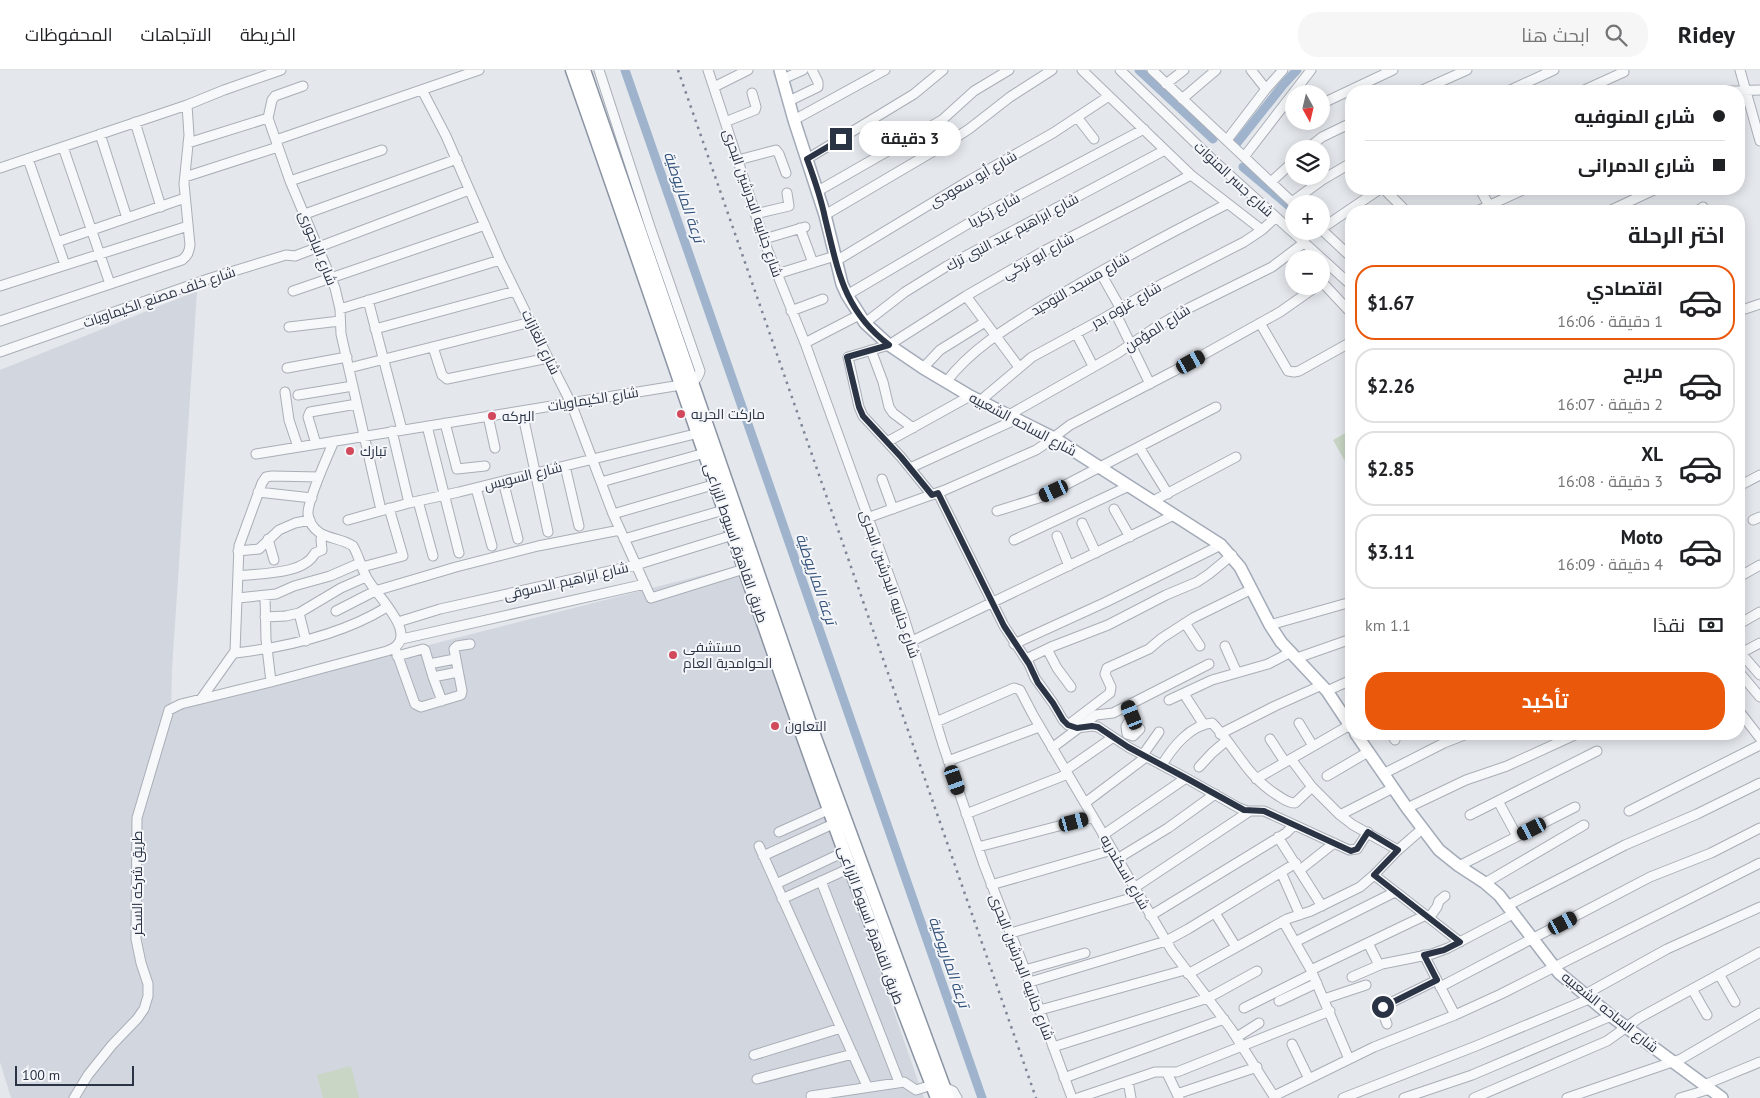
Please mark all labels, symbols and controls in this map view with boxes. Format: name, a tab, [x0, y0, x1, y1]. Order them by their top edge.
search box	[1298, 12, 1648, 57]
text: Ridey	[1678, 19, 1735, 50]
icon: search	[1602, 21, 1630, 49]
text: المحفوظات	[25, 23, 113, 46]
text: الاتجاهات	[141, 23, 212, 46]
text: الخريطة	[240, 23, 296, 46]
text: ابحث هنا	[1521, 23, 1590, 47]
north arrow	[1285, 85, 1330, 130]
map controls	[1285, 85, 1330, 295]
text: شارع المنوفيه	[1574, 104, 1695, 128]
callout: 3 دقيقة	[858, 122, 961, 156]
street label: شارع جنابيه البدرشين البحرى	[719, 127, 787, 279]
route end	[830, 128, 852, 150]
text: 3 دقيقة	[881, 128, 939, 148]
street label: شارع جسر المنوات	[1190, 137, 1278, 221]
button: layers	[1285, 140, 1330, 185]
street label: شارع أبو سعودى	[926, 147, 1020, 211]
water label: ترعة الماريوطية	[660, 149, 710, 248]
text: شارع الدمرانى	[1578, 153, 1695, 177]
street label: شارع زكريا	[965, 188, 1023, 232]
street label: شارع ابراهيم عبد النبى ترك	[942, 189, 1082, 276]
button: +	[1285, 195, 1330, 240]
street label: شارع الباجورى	[295, 208, 341, 288]
text: اختر الرحلة	[1628, 221, 1725, 249]
street label: شارع ابو تركي	[999, 229, 1078, 286]
street label: شارع مسجد التوحيد	[1028, 249, 1132, 319]
button: −	[1285, 250, 1330, 295]
street label: شارع خلف مصنع الكيماويات	[80, 262, 238, 332]
text: اقتصادي	[1587, 276, 1663, 300]
street label: شارع غزوه بدر	[1087, 278, 1164, 333]
icon: car	[1678, 280, 1723, 325]
text: $1.67	[1367, 291, 1415, 315]
street label: شارع المؤمن	[1121, 301, 1193, 355]
street label: شارع الغازات	[518, 307, 564, 377]
text: 1 دقيقة · 16:06	[1557, 311, 1663, 331]
car	[1174, 348, 1207, 376]
text: مريح	[1623, 359, 1663, 383]
icon: car	[1678, 363, 1723, 408]
text: $2.26	[1367, 374, 1415, 398]
street label: شارع الكيماويات	[546, 383, 640, 415]
street label: شارع الساحه الشعبيه	[966, 388, 1080, 460]
text: 2 دقيقة · 16:07	[1557, 394, 1663, 414]
place label: ماركت الحريه	[691, 405, 765, 423]
place label: البركه	[502, 407, 535, 425]
marker: ماركت الحريه	[675, 408, 687, 420]
marker: البركه	[486, 410, 498, 422]
place label: تبارك	[360, 442, 387, 460]
text: XL	[1641, 442, 1663, 466]
marker: تبارك	[344, 445, 356, 457]
icon: car	[1678, 446, 1723, 491]
text: $2.85	[1367, 457, 1415, 481]
street label: شارع السويس	[482, 458, 564, 494]
street label: طريق القاهرة, اسيوط الزراعى	[700, 461, 772, 625]
text: 3 دقيقة · 16:08	[1557, 471, 1663, 491]
car	[1037, 478, 1070, 504]
street label: شارع جنابيه البدرشين البحرى	[856, 508, 924, 660]
text: Moto	[1621, 525, 1663, 549]
icon: car	[1678, 529, 1723, 574]
water label: ترعة الماريوطية	[792, 531, 842, 630]
text: $3.11	[1367, 540, 1415, 564]
text: 4 دقيقة · 16:09	[1557, 554, 1663, 574]
street label: شارع ابراهيم الدسوقى	[502, 558, 630, 605]
icon: cash	[1697, 611, 1725, 639]
text: نقدًا	[1653, 613, 1685, 637]
text: 1.1 km	[1365, 615, 1411, 635]
place label: مستشفى الحوامدية العام	[683, 638, 772, 673]
marker: مستشفى الحوامدية العام	[667, 649, 679, 661]
button: تأكيد	[1365, 672, 1725, 730]
car	[1119, 698, 1144, 732]
place label: التعاون	[785, 717, 827, 735]
marker: التعاون	[769, 720, 781, 732]
car	[943, 763, 966, 797]
car	[1057, 811, 1090, 833]
car	[1515, 816, 1548, 842]
street label: طريق شركه السكر	[128, 831, 146, 936]
street label: شارع اسكندريه	[1096, 831, 1154, 913]
street label: طريق القاهرة, اسيوط الزراعى	[834, 843, 908, 1007]
street label: شارع جنابيه البدرشين البحرى	[986, 891, 1058, 1043]
car	[1546, 909, 1579, 937]
water label: ترعة الماريوطية	[925, 914, 975, 1013]
street label: شارع الساحه الشعبيه	[1558, 968, 1662, 1056]
route start	[1372, 996, 1394, 1018]
scale bar	[15, 1063, 134, 1086]
text: 100 m	[22, 1066, 60, 1084]

